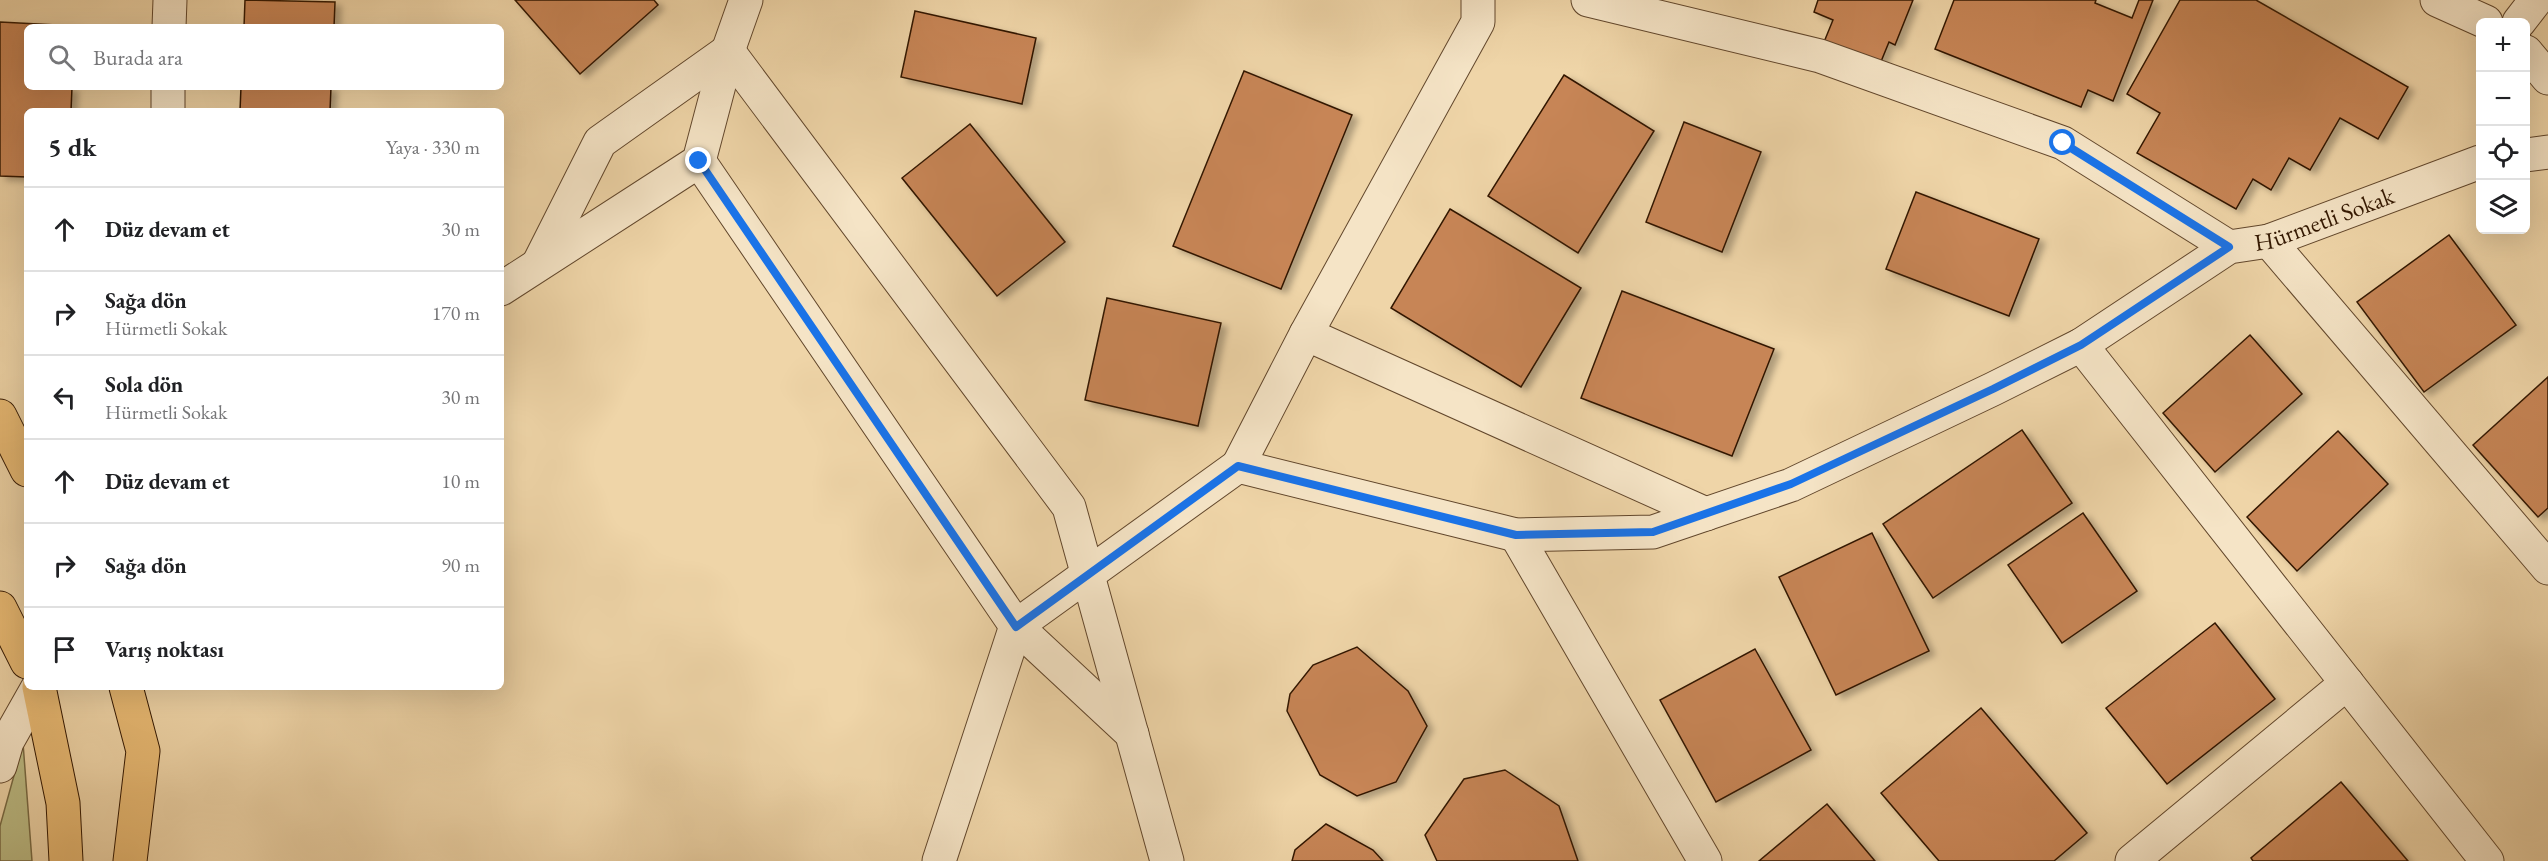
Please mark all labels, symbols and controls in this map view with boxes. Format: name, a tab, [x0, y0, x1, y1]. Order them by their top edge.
map controls	[2476, 18, 2530, 234]
button: +	[2476, 18, 2530, 72]
search box	[24, 24, 504, 90]
icon: search	[45, 41, 78, 74]
text: Burada ara	[93, 43, 183, 72]
button: −	[2476, 72, 2530, 126]
button: locate	[2476, 126, 2530, 180]
route start	[2049, 129, 2075, 155]
text: 5 dk	[48, 130, 97, 164]
text: Yaya · 330 m	[386, 134, 480, 160]
route end	[685, 147, 711, 173]
street label: Hürmetli Sokak	[2252, 179, 2399, 258]
button: layers	[2476, 180, 2530, 234]
icon: ahead	[48, 213, 81, 246]
text: Düz devam et	[105, 215, 230, 244]
text: 30 m	[441, 216, 480, 242]
text: Sağa dön	[105, 286, 187, 315]
icon: right	[48, 297, 81, 330]
text: 170 m	[432, 300, 480, 326]
text: Hürmetli Sokak	[105, 315, 227, 341]
text: Sola dön	[105, 370, 183, 399]
icon: left	[48, 381, 81, 414]
text: 30 m	[441, 384, 480, 410]
text: Hürmetli Sokak	[105, 399, 227, 425]
icon: ahead	[48, 465, 81, 498]
text: Düz devam et	[105, 467, 230, 496]
text: 10 m	[441, 468, 480, 494]
icon: right	[48, 549, 81, 582]
text: Sağa dön	[105, 551, 187, 580]
text: 90 m	[441, 552, 480, 578]
icon: arrive	[48, 633, 81, 666]
text: Varış noktası	[105, 635, 224, 664]

